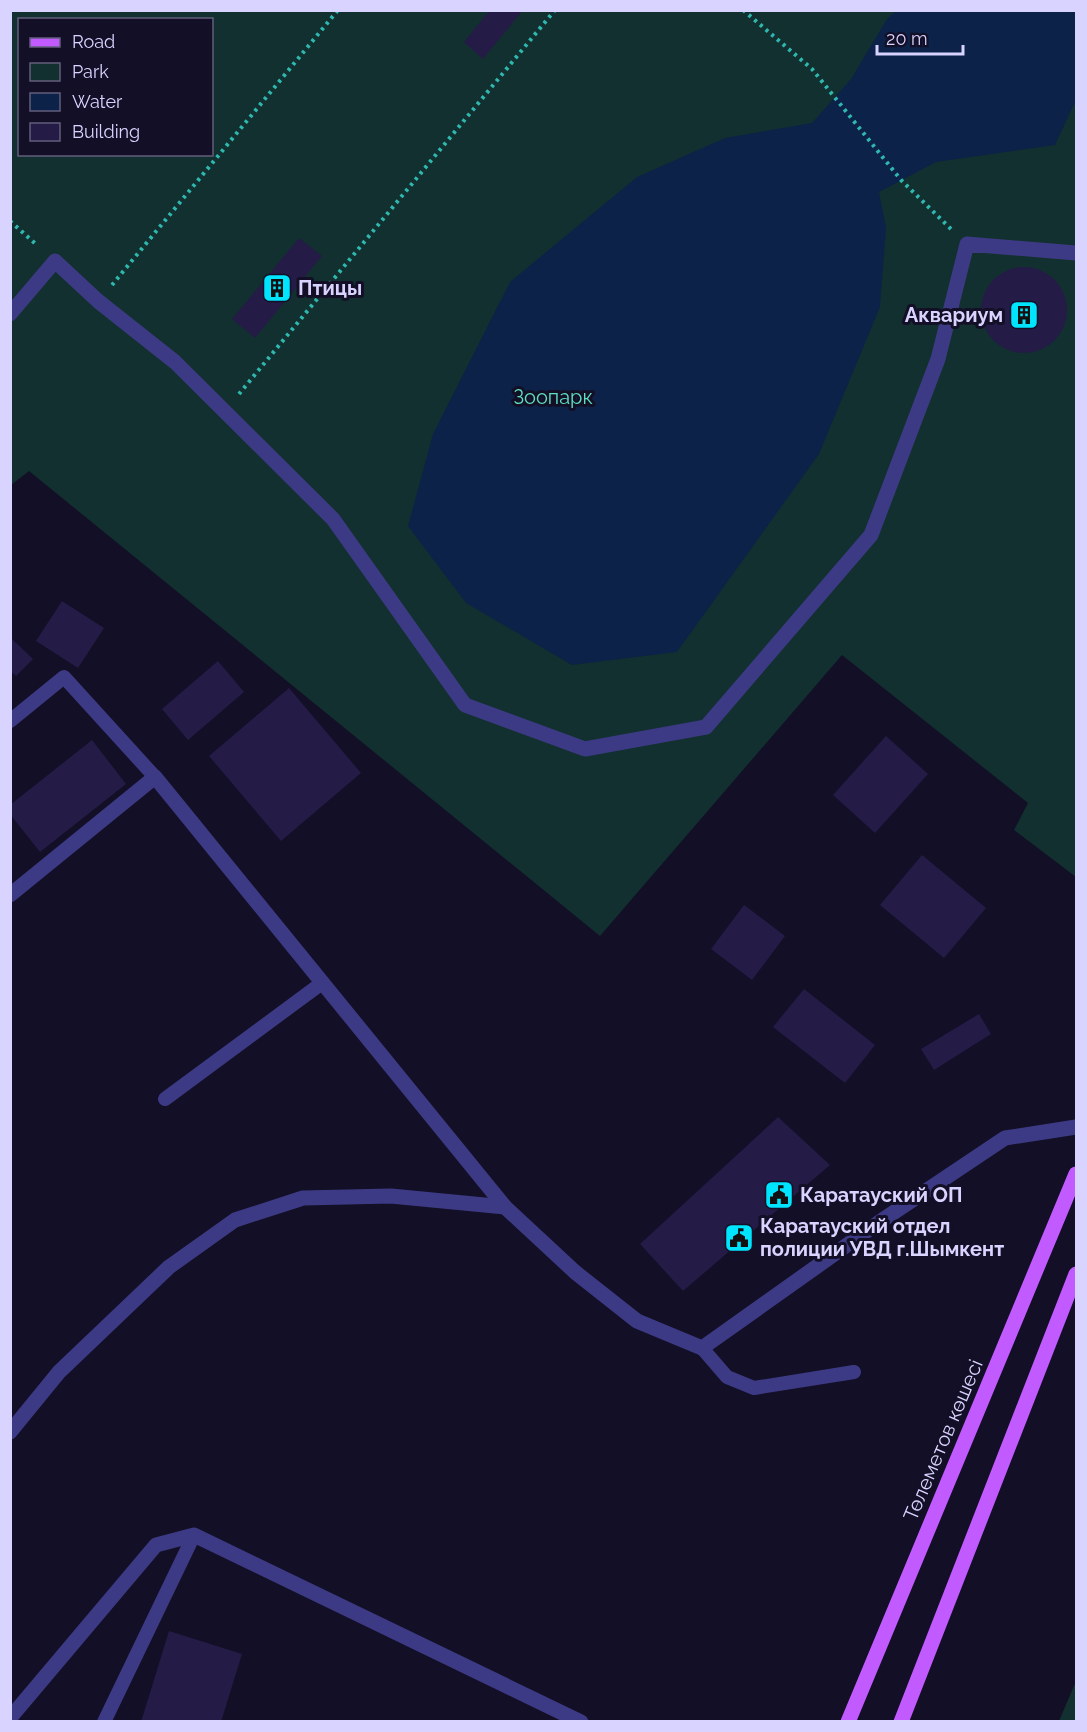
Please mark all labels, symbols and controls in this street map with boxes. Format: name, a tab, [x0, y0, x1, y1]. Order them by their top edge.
legend	[18, 18, 213, 156]
scale bar	[877, 18, 962, 56]
text: 20 m	[886, 28, 928, 49]
text: Road	[72, 31, 115, 52]
text: Park	[72, 61, 109, 82]
text: Water	[72, 91, 123, 112]
text: Building	[72, 121, 140, 142]
building icon: Птицы	[261, 272, 293, 304]
place label: Птицы	[298, 276, 362, 300]
building icon: Аквариум	[1008, 299, 1040, 331]
place label: Аквариум	[905, 303, 1003, 327]
park label: Зоопарк	[513, 385, 593, 409]
public building icon: Каратауский ОП	[763, 1179, 795, 1211]
place label: Каратауский ОП	[800, 1183, 963, 1207]
place label: Каратауский отдел полиции УВД г.Шымкент	[760, 1214, 1004, 1261]
public building icon: Каратауский отдел полиции УВД г.Шымкент	[723, 1222, 755, 1254]
street label: Төлеметов көшесі	[898, 1356, 988, 1524]

